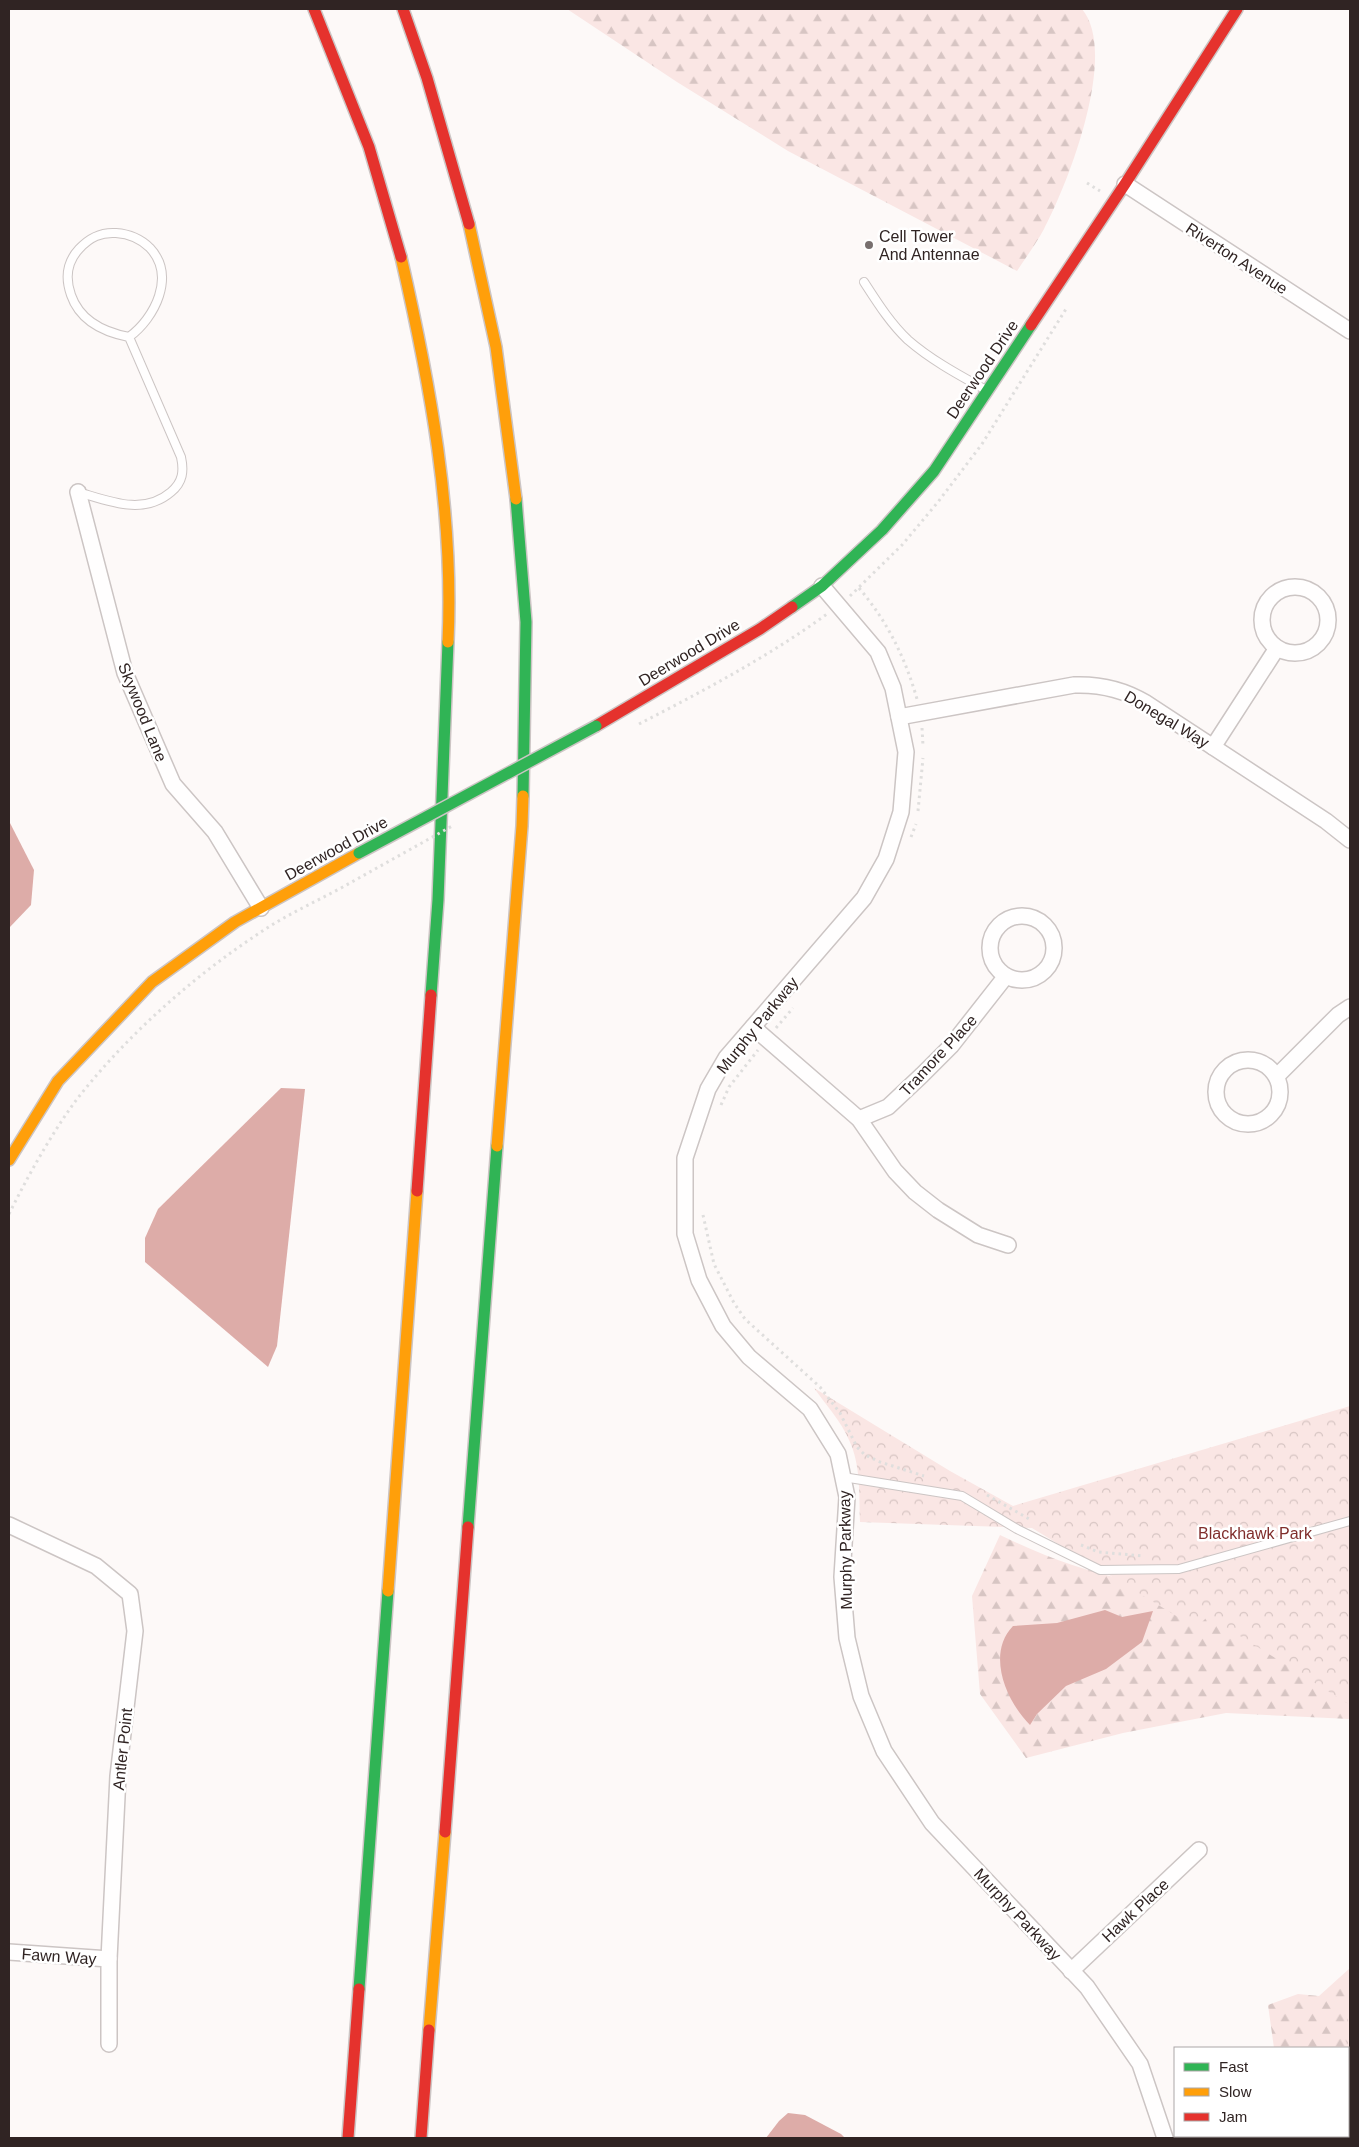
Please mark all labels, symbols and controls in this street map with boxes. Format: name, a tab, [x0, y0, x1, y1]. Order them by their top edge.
street label: Riverton Avenue	[1183, 219, 1291, 297]
place label: Cell Tower And Antennae	[879, 228, 980, 263]
marker: Cell Tower And Antennae	[863, 239, 875, 251]
street label: Deerwood Drive	[943, 317, 1022, 422]
street label: Deerwood Drive	[636, 616, 743, 689]
street label: Skywood Lane	[115, 660, 170, 764]
street label: Donegal Way	[1121, 688, 1212, 751]
street label: Deerwood Drive	[282, 813, 391, 884]
street label: Murphy Parkway	[713, 974, 801, 1077]
street label: Tramore Place	[897, 1011, 980, 1099]
street label: Murphy Parkway	[836, 1490, 855, 1610]
park label: Blackhawk Park	[1198, 1525, 1313, 1542]
street label: Antler Point	[110, 1706, 135, 1791]
street label: Murphy Parkway	[971, 1865, 1064, 1964]
street label: Hawk Place	[1099, 1875, 1172, 1945]
street label: Fawn Way	[21, 1945, 97, 1968]
legend	[1174, 2047, 1349, 2137]
text: Fast	[1219, 2058, 1249, 2075]
text: Slow	[1219, 2083, 1252, 2100]
text: Jam	[1219, 2108, 1247, 2125]

